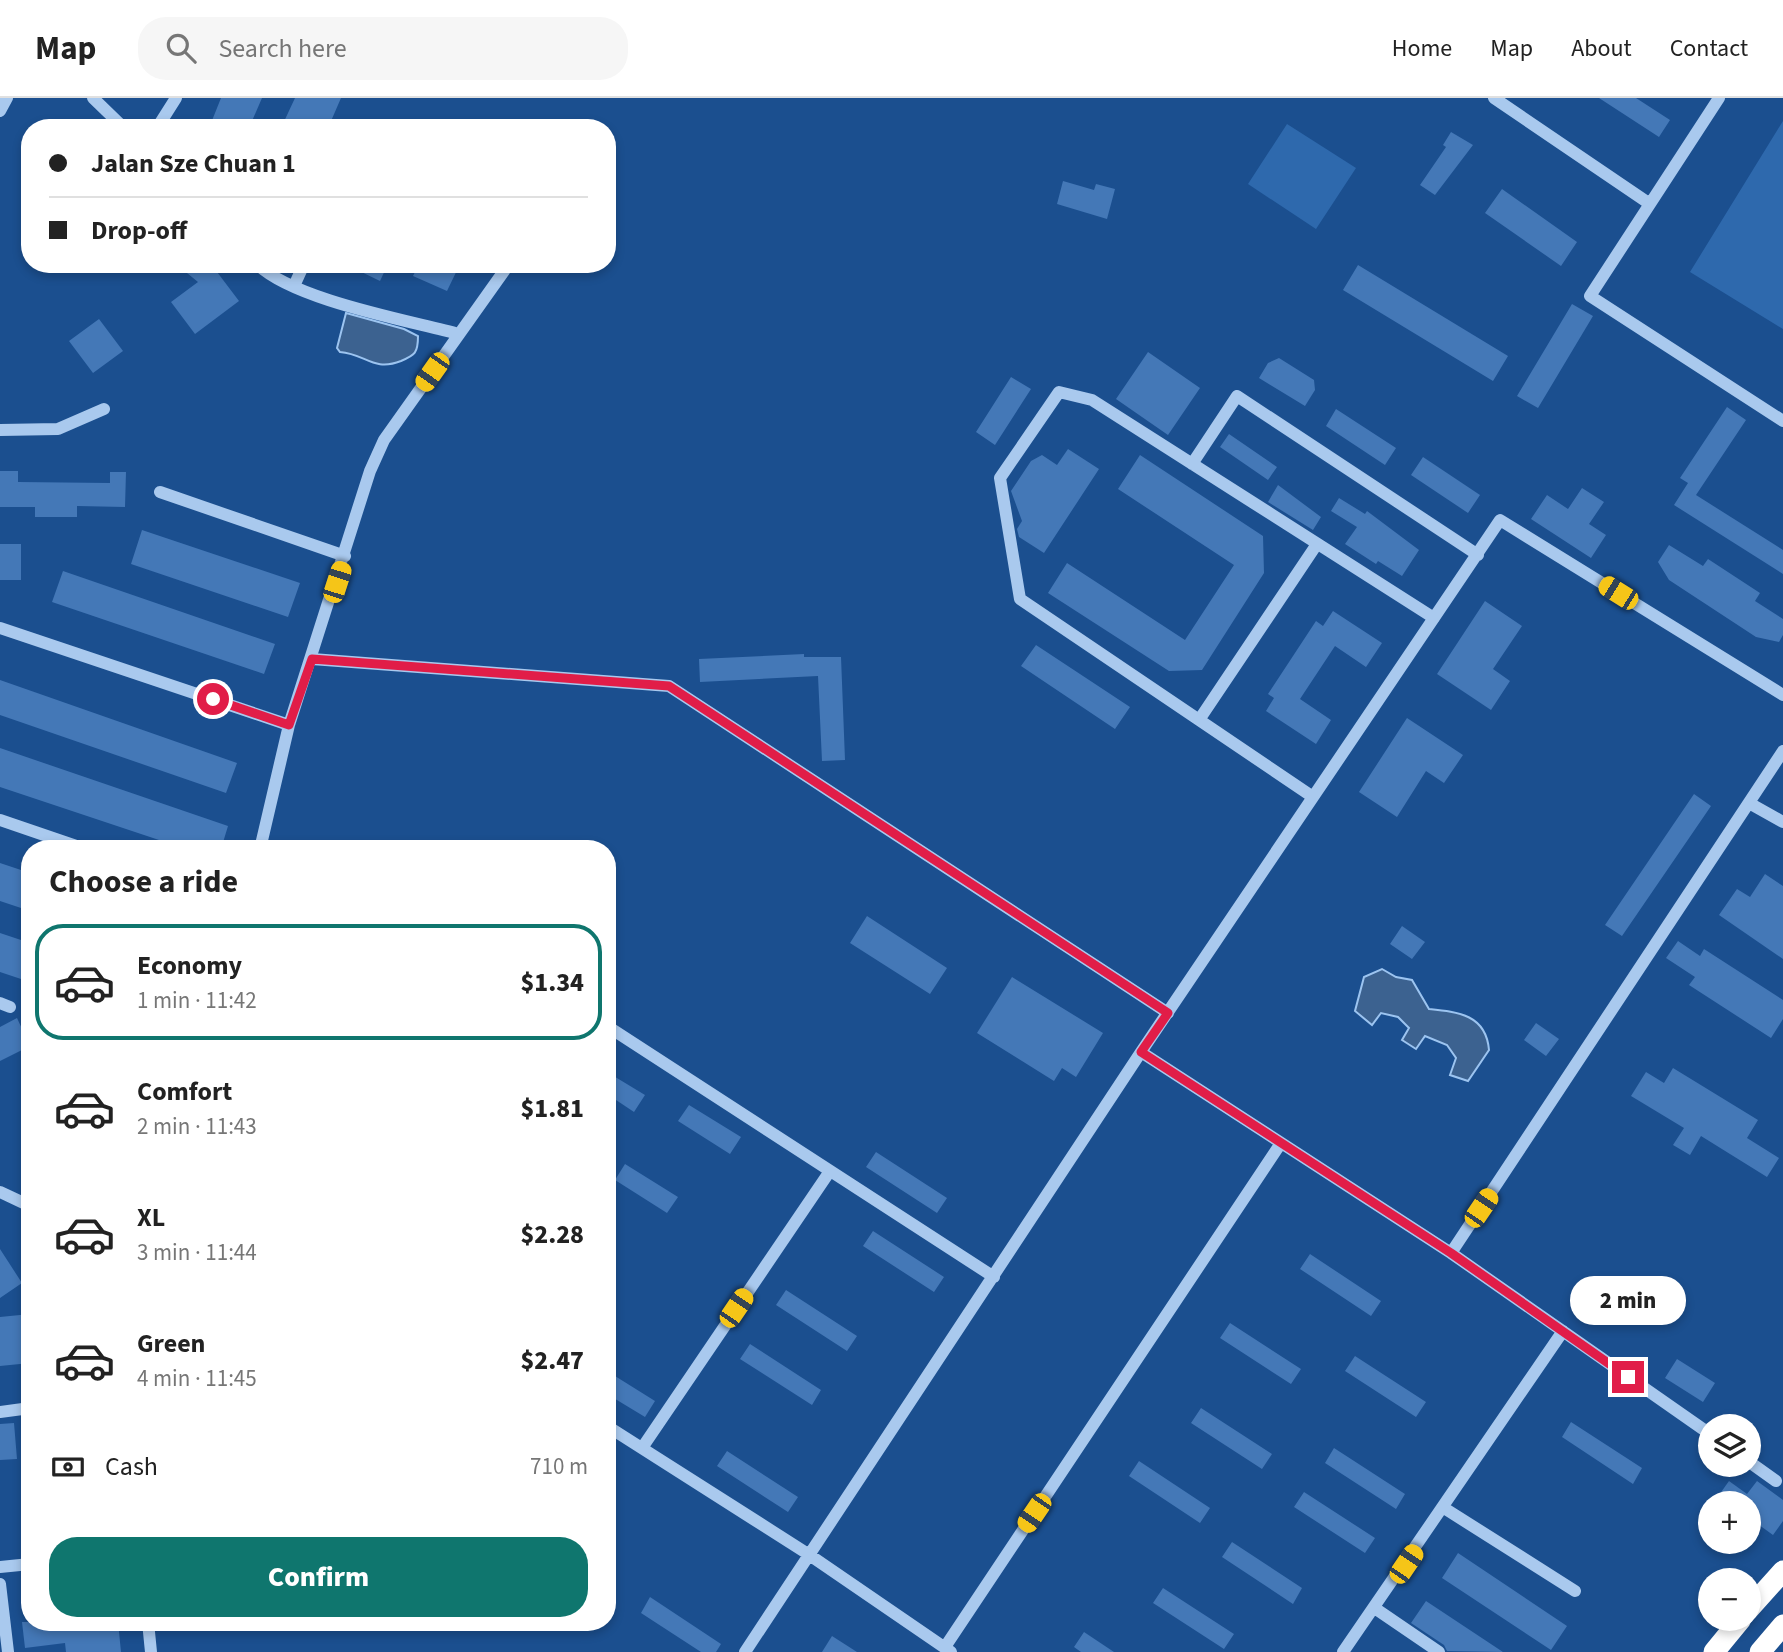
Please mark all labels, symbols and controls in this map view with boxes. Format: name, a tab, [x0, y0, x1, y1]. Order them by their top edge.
search box	[138, 17, 628, 80]
text: Map	[35, 25, 96, 72]
icon: search	[162, 29, 200, 67]
text: Search here	[218, 30, 347, 67]
text: Home	[1392, 31, 1452, 66]
text: Map	[1490, 31, 1533, 66]
text: About	[1571, 31, 1632, 66]
text: Contact	[1670, 31, 1748, 66]
text: Jalan Sze Chuan 1	[91, 145, 296, 182]
text: Drop-off	[91, 212, 187, 249]
car	[412, 349, 453, 395]
car	[321, 559, 354, 605]
car	[1595, 573, 1642, 613]
route start	[197, 683, 229, 715]
text: Choose a ride	[49, 859, 238, 905]
text: Economy	[137, 947, 242, 984]
icon: car	[53, 951, 116, 1014]
text: $1.34	[520, 964, 584, 1001]
text: 1 min · 11:42	[137, 984, 257, 1017]
text: Comfort	[137, 1073, 232, 1110]
icon: car	[53, 1077, 116, 1140]
text: $1.81	[520, 1090, 584, 1127]
text: 2 min · 11:43	[137, 1110, 257, 1143]
car	[1461, 1185, 1502, 1231]
text: XL	[137, 1199, 165, 1236]
icon: car	[53, 1203, 116, 1266]
text: $2.28	[520, 1216, 584, 1253]
text: 3 min · 11:44	[137, 1236, 257, 1269]
callout: 2 min	[1570, 1276, 1686, 1324]
text: 2 min	[1600, 1284, 1656, 1317]
car	[716, 1285, 757, 1331]
text: Green	[137, 1325, 205, 1362]
icon: car	[53, 1329, 116, 1392]
text: $2.47	[520, 1342, 584, 1379]
route end	[1612, 1361, 1644, 1393]
text: 4 min · 11:45	[137, 1362, 257, 1395]
map controls	[1698, 1414, 1761, 1631]
button: layers	[1698, 1414, 1761, 1477]
icon: cash	[49, 1448, 87, 1486]
text: Cash	[105, 1448, 158, 1485]
text: 710 m	[530, 1450, 588, 1483]
car	[1014, 1490, 1055, 1536]
button: +	[1698, 1491, 1761, 1554]
button: Confirm	[49, 1537, 588, 1617]
car	[1386, 1541, 1427, 1587]
button: −	[1698, 1568, 1761, 1631]

